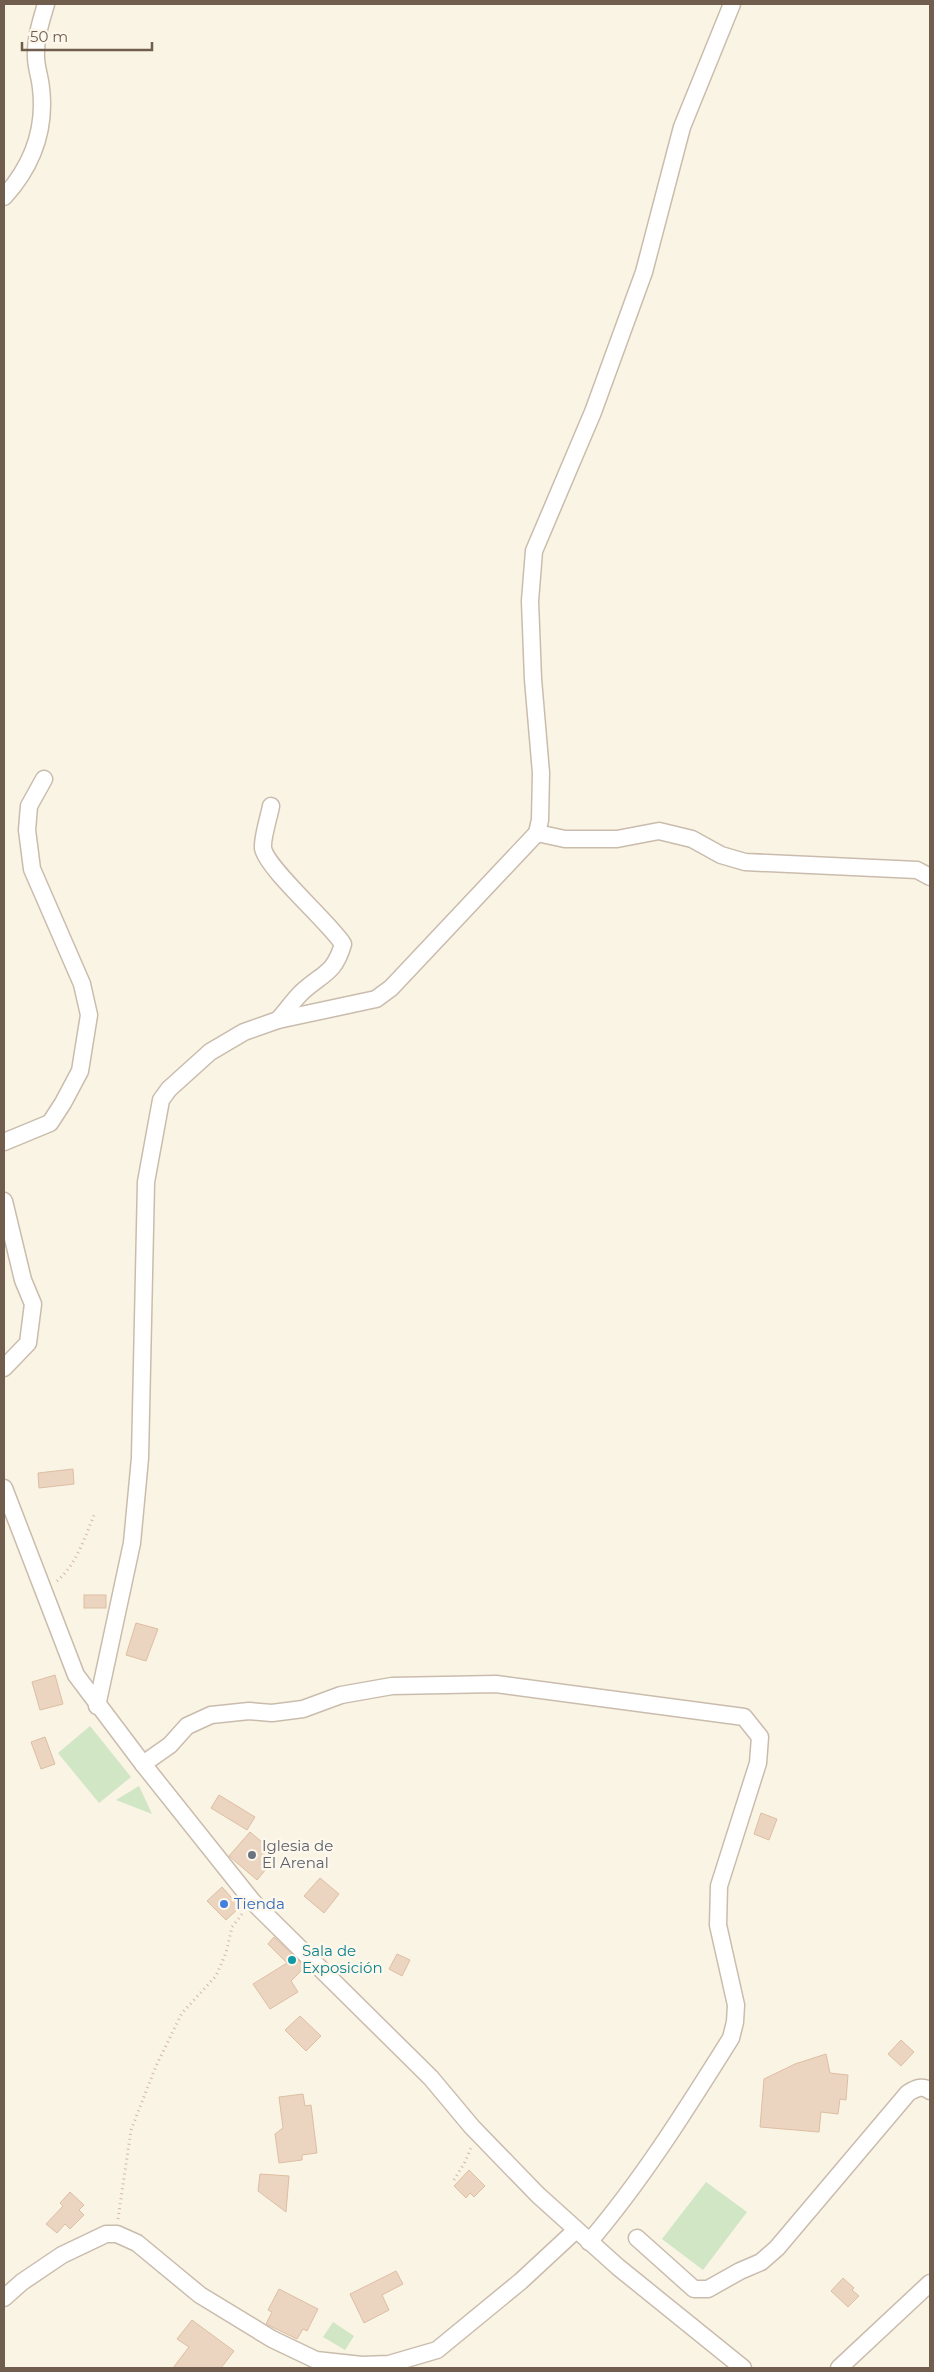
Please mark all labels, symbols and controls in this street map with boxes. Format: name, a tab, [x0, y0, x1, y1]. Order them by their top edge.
scale bar	[22, 20, 152, 52]
text: 50 m	[30, 27, 68, 46]
place label: Iglesia de El Arenal	[262, 1836, 333, 1872]
marker: Iglesia de El Arenal	[246, 1849, 258, 1861]
place label: Tienda	[234, 1894, 285, 1913]
marker: Tienda	[218, 1898, 230, 1910]
place label: Sala de Exposición	[302, 1941, 383, 1977]
marker: Sala de Exposición	[286, 1954, 298, 1966]

